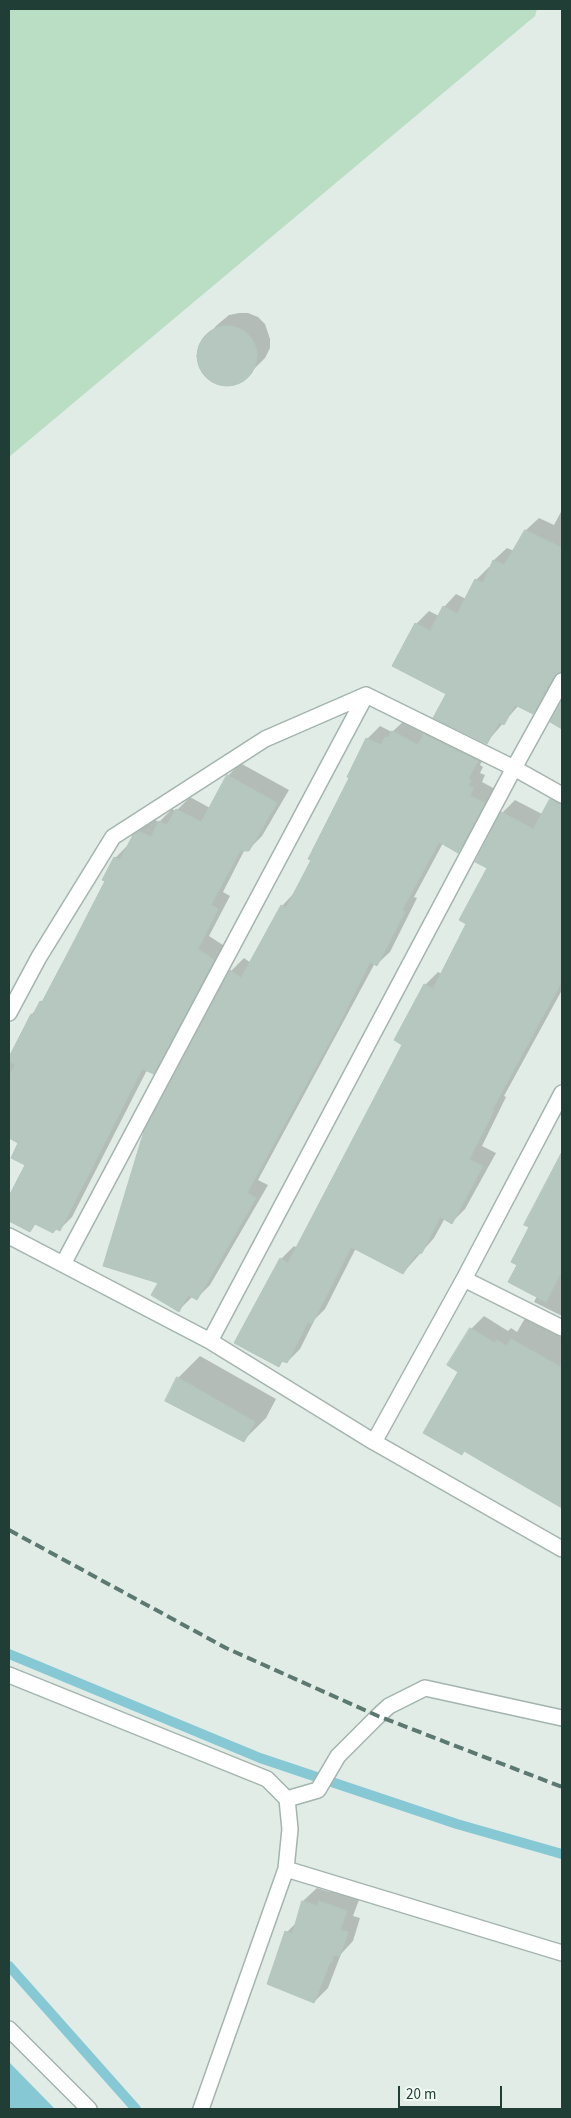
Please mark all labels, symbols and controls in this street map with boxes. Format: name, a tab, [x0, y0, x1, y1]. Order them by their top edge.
scale bar	[401, 2076, 505, 2108]
text: 20 m	[406, 2084, 436, 2105]

